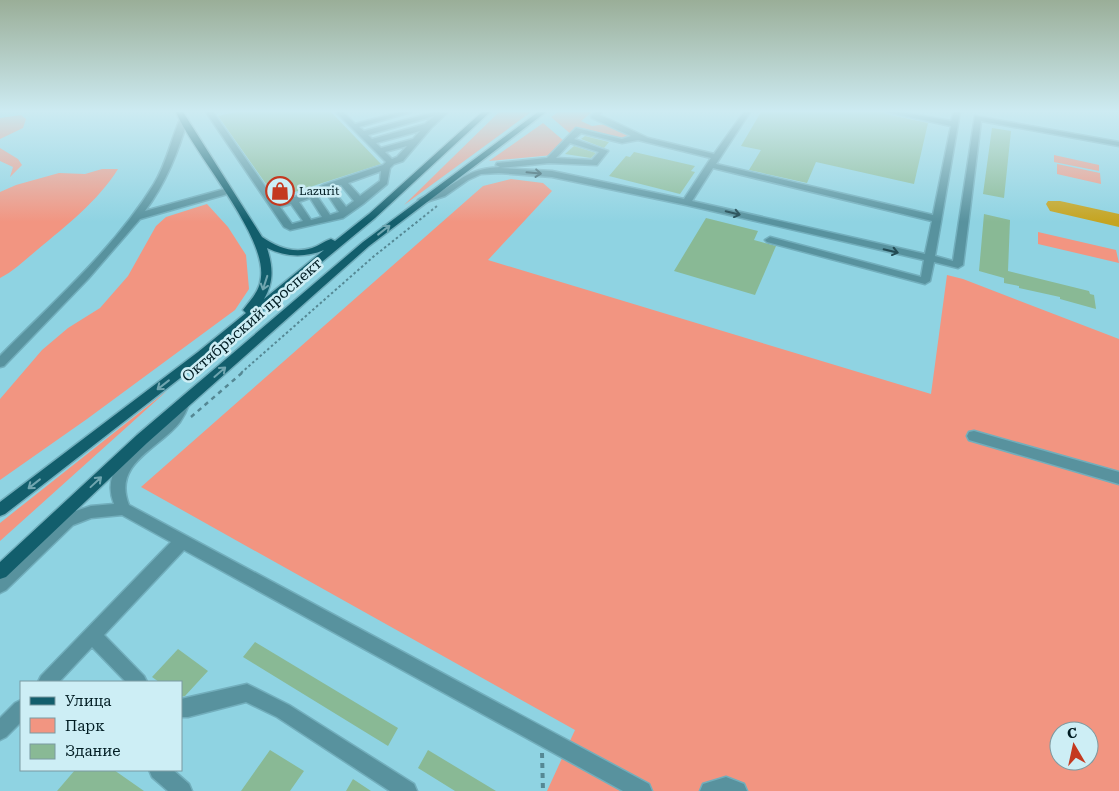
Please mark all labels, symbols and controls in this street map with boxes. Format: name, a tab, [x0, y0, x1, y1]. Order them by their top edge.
one-way arrow	[526, 168, 542, 178]
shop icon: Lazurit	[265, 176, 295, 206]
place label: Lazurit	[299, 184, 340, 198]
one-way arrow	[725, 209, 741, 218]
one-way arrow	[377, 225, 391, 235]
one-way arrow	[883, 247, 899, 256]
street label: Октябрьский проспект	[178, 254, 326, 386]
one-way arrow	[260, 275, 269, 290]
one-way arrow	[213, 366, 226, 378]
one-way arrow	[157, 379, 170, 390]
one-way arrow	[90, 476, 103, 488]
one-way arrow	[28, 478, 41, 489]
legend	[20, 681, 182, 771]
text: Улица	[65, 692, 111, 710]
text: Парк	[65, 717, 105, 735]
north arrow	[1049, 721, 1099, 771]
text: С	[1066, 724, 1078, 742]
text: Здание	[65, 742, 121, 760]

